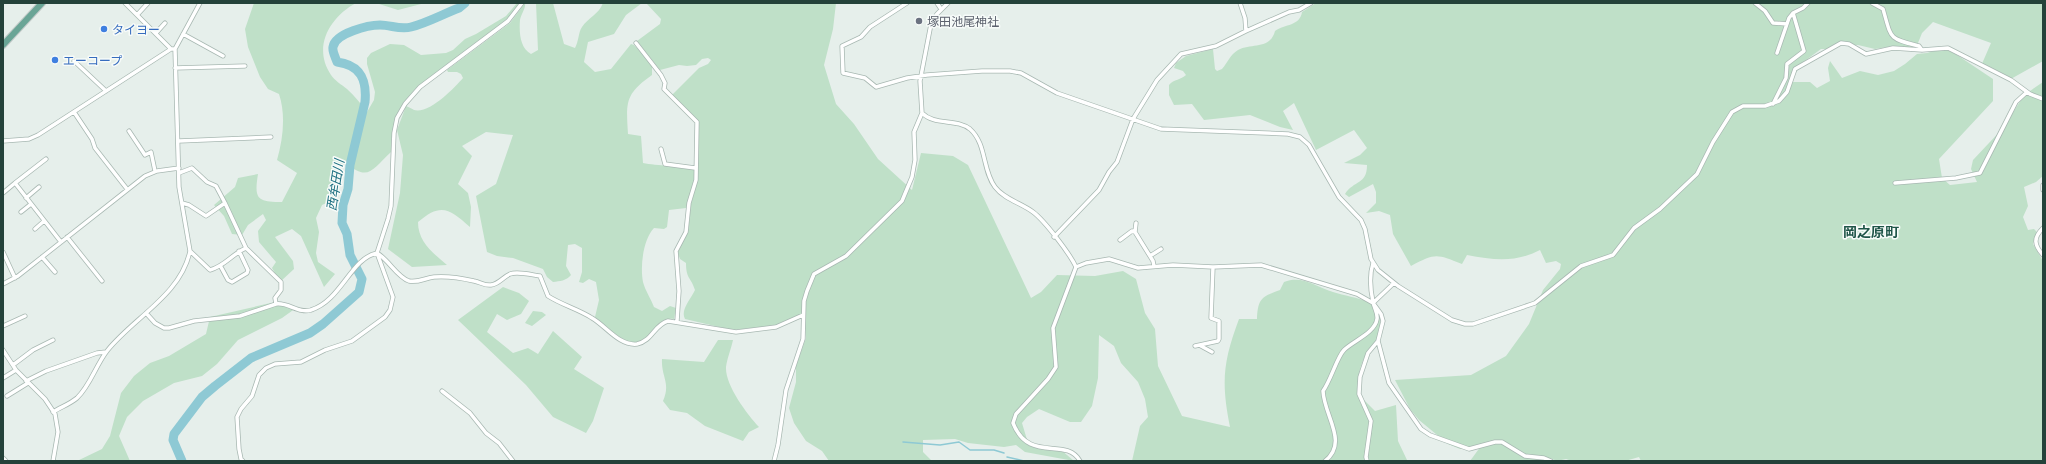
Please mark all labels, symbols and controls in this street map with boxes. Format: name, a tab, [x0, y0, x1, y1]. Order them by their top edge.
place label: 塚田池尾神社	[927, 14, 999, 28]
marker: 塚田池尾神社	[914, 16, 924, 26]
place label: タイヨー	[112, 22, 160, 36]
marker: タイヨー	[99, 24, 109, 34]
place label: エーコープ	[63, 53, 122, 67]
marker: エーコープ	[50, 55, 60, 65]
water label: 西牟田川	[323, 156, 347, 212]
district label: 岡之原町	[1843, 223, 1899, 240]

